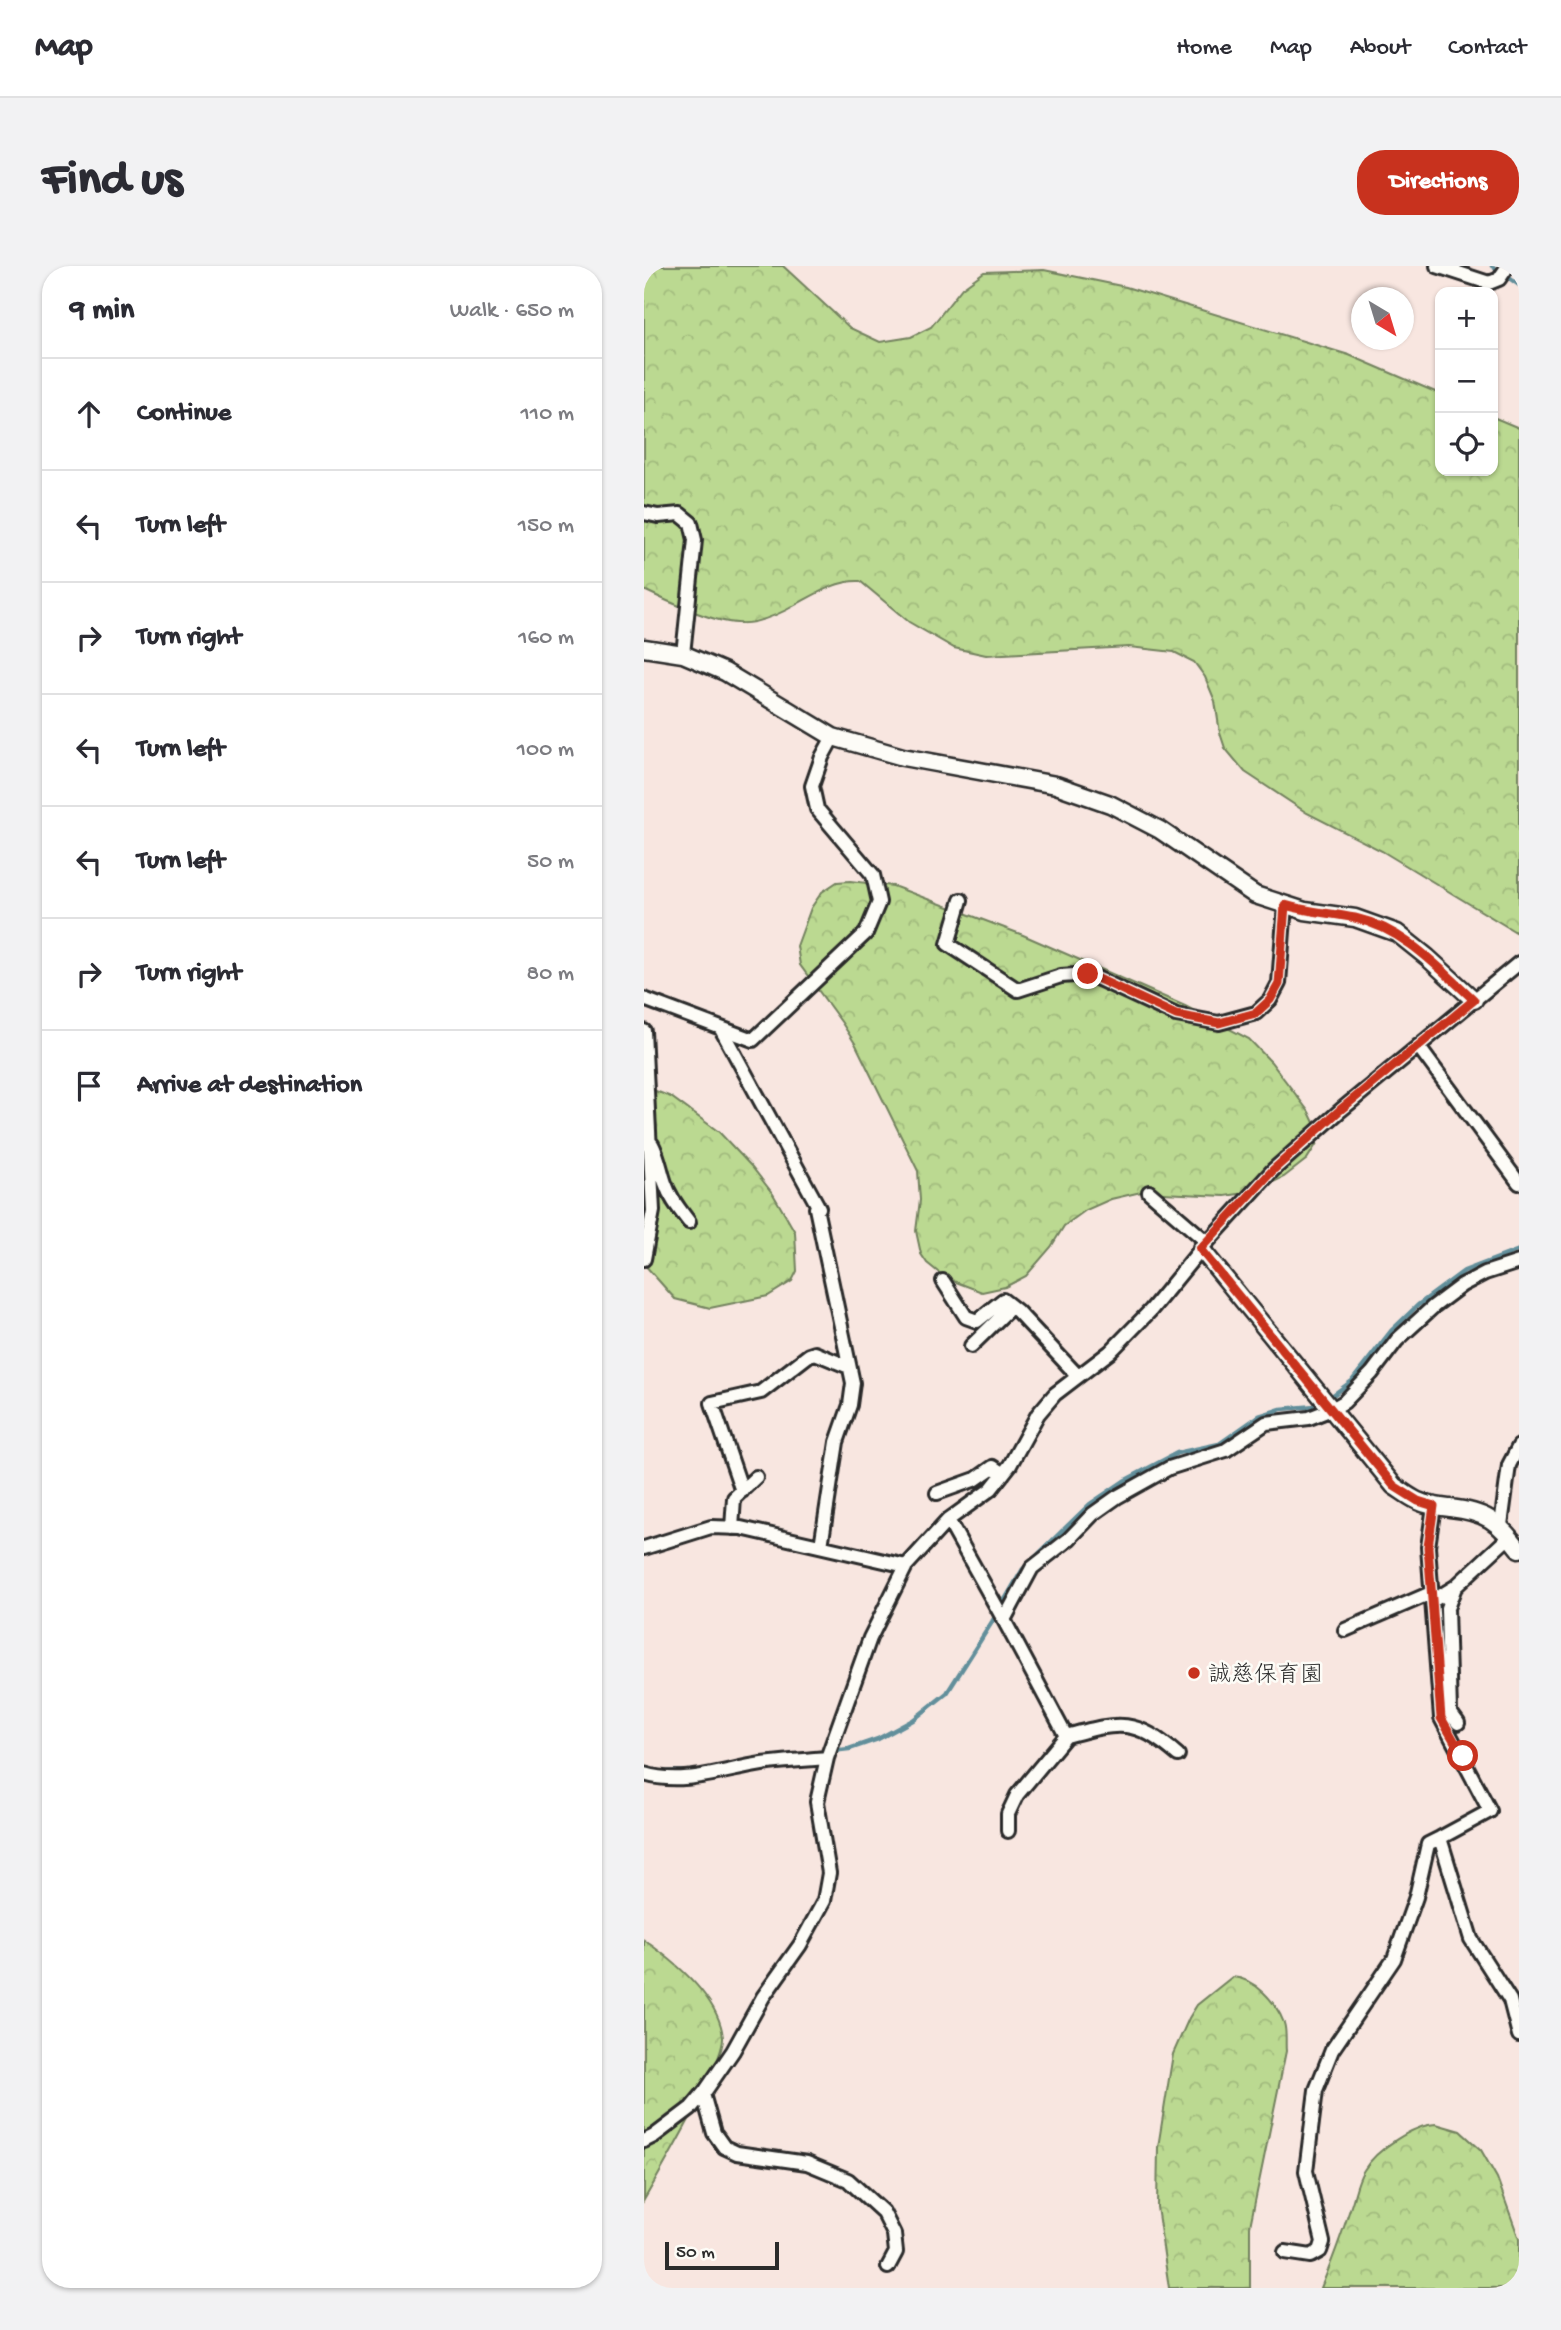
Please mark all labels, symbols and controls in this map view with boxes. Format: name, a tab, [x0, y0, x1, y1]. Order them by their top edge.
text: Map	[35, 29, 92, 67]
text: Home	[1176, 34, 1232, 63]
text: Map	[1270, 34, 1312, 63]
text: About	[1350, 34, 1410, 63]
text: Contact	[1448, 34, 1526, 63]
button: Directions	[1357, 150, 1519, 215]
text: Find us	[42, 153, 182, 211]
north arrow	[1351, 287, 1414, 350]
map controls	[1435, 287, 1498, 476]
button: +	[1435, 287, 1498, 350]
text: 9 min	[70, 294, 134, 329]
text: Walk · 650 m	[450, 298, 574, 325]
button: −	[1435, 350, 1498, 413]
icon: ahead	[70, 395, 108, 433]
text: Continue	[137, 399, 231, 430]
text: 110 m	[521, 401, 574, 428]
button: locate	[1435, 413, 1498, 476]
icon: left	[70, 507, 108, 545]
text: Turn left	[137, 511, 225, 542]
text: 150 m	[518, 513, 574, 540]
icon: right	[70, 619, 108, 657]
text: Turn right	[137, 623, 241, 654]
text: 160 m	[518, 625, 574, 652]
icon: left	[70, 731, 108, 769]
text: Turn left	[137, 735, 225, 766]
text: 100 m	[517, 737, 574, 764]
icon: left	[70, 843, 108, 881]
text: Turn left	[137, 847, 225, 878]
text: 50 m	[527, 849, 574, 876]
icon: right	[70, 955, 108, 993]
route end	[1072, 958, 1103, 989]
text: Turn right	[137, 959, 241, 990]
text: 80 m	[527, 961, 574, 988]
icon: arrive	[70, 1067, 108, 1105]
text: Arrive at destination	[137, 1071, 362, 1102]
place label: 誠慈保育園	[1208, 1662, 1323, 1690]
marker: 誠慈保育園	[1186, 1665, 1202, 1681]
route start	[1447, 1740, 1478, 1771]
scale bar	[665, 2239, 779, 2271]
text: 50 m	[676, 2242, 715, 2265]

